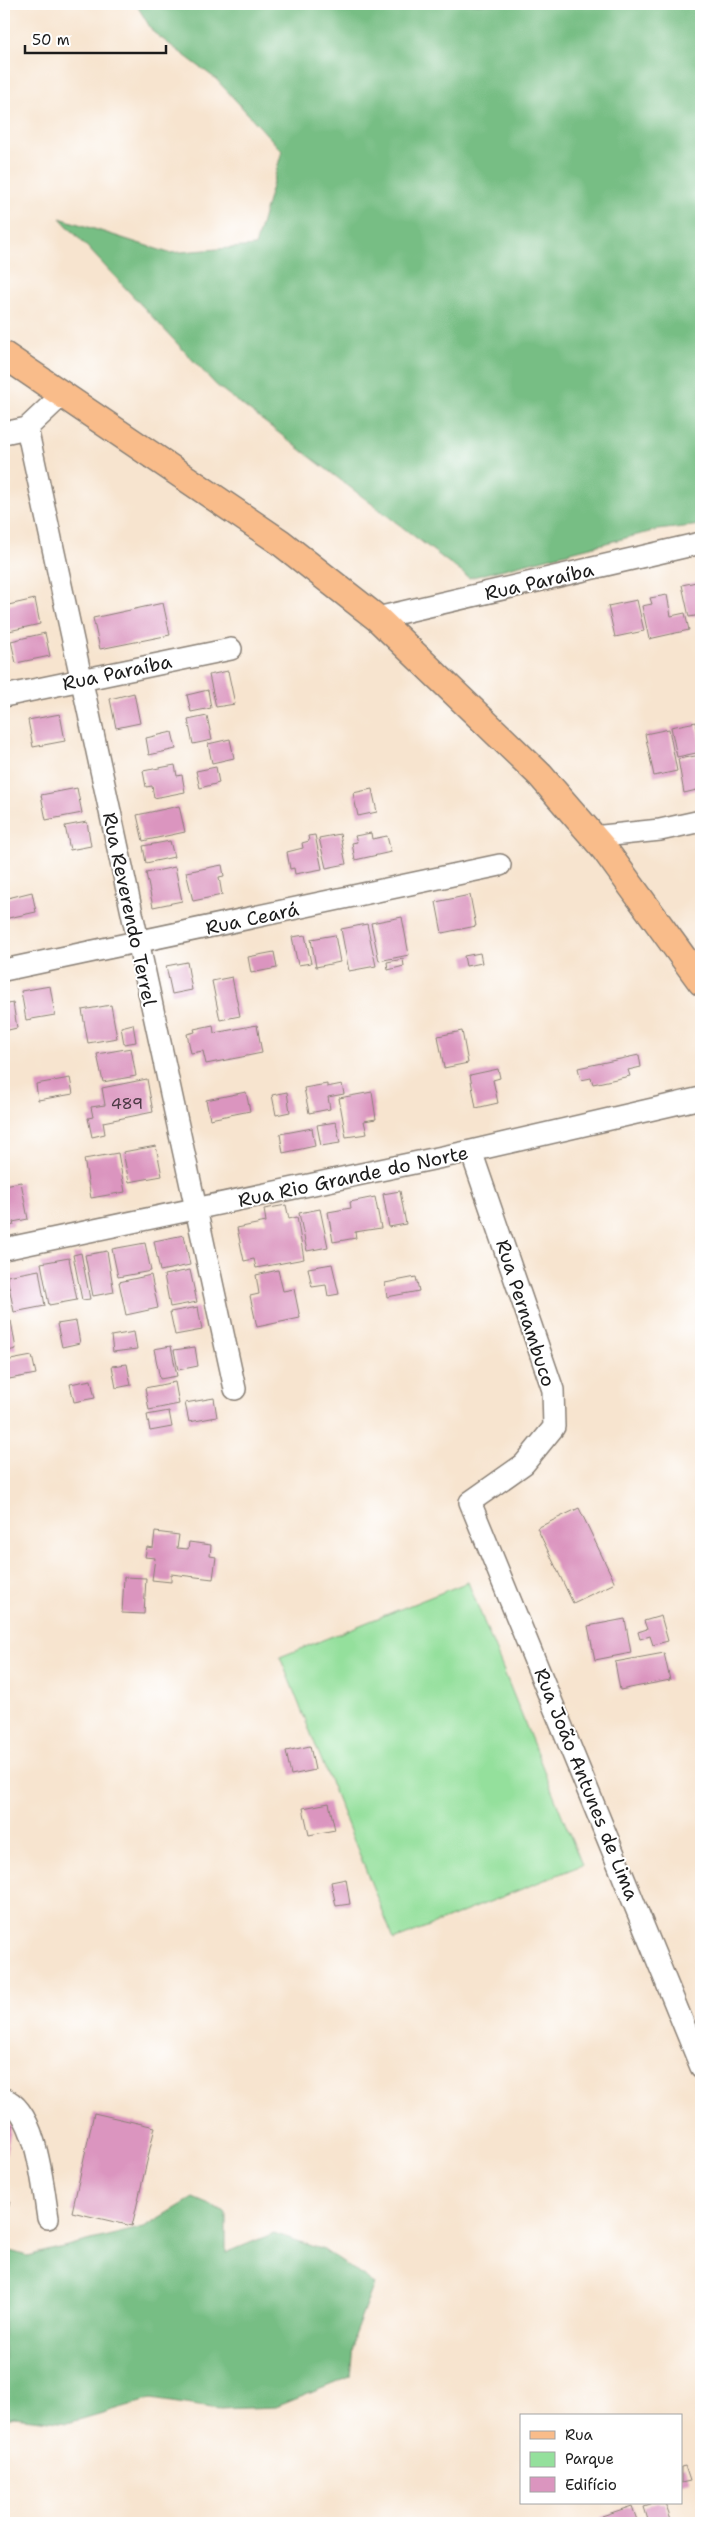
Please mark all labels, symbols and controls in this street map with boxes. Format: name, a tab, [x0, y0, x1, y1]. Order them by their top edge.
scale bar	[25, 22, 166, 54]
text: 50 m	[32, 30, 70, 50]
street label: Rua Paraíba	[482, 557, 596, 606]
street label: Rua Paraíba	[60, 649, 174, 696]
street label: Rua Reverendo Terrel	[97, 810, 162, 1009]
street label: Rua Ceará	[203, 896, 301, 941]
house number: 489	[111, 1093, 143, 1114]
street label: Rua Rio Grande do Norte	[236, 1140, 470, 1213]
street label: Rua Pernambuco	[490, 1236, 561, 1390]
street label: Rua João Antunes de Lima	[528, 1664, 645, 1904]
legend	[520, 2414, 682, 2504]
text: Rua	[565, 2425, 594, 2445]
text: Parque	[565, 2449, 614, 2469]
text: Edifício	[565, 2475, 617, 2495]

